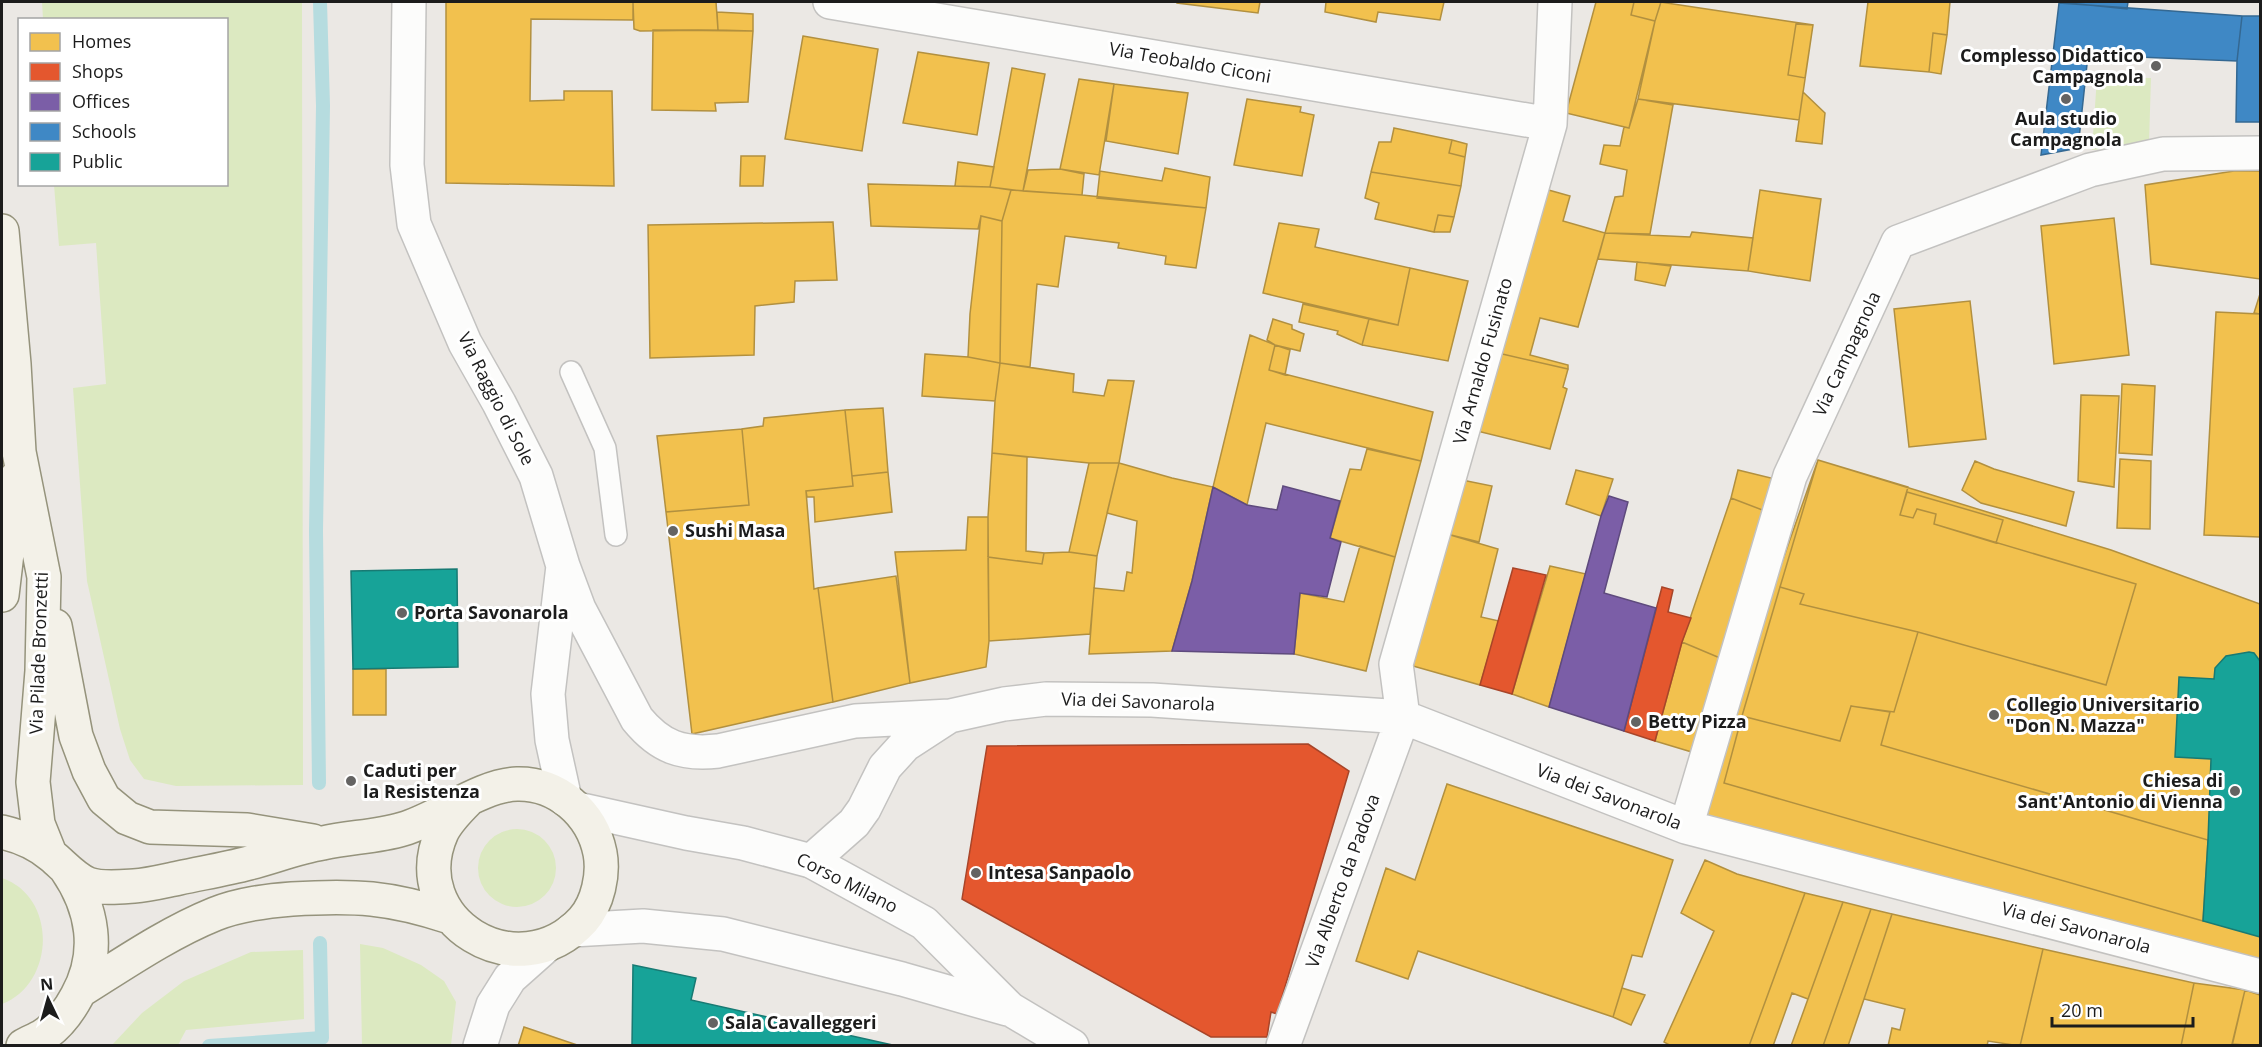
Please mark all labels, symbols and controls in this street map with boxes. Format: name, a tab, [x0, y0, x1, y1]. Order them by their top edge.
legend	[18, 18, 228, 186]
text: Homes	[72, 29, 131, 53]
street label: Via Teobaldo Ciconi	[1107, 36, 1273, 88]
place label: Complesso Didattico Campagnola	[1960, 43, 2144, 88]
text: Shops	[72, 59, 123, 83]
marker: Complesso Didattico Campagnola	[2149, 59, 2163, 73]
text: Offices	[72, 89, 130, 113]
marker: Aula studio Campagnola	[2059, 92, 2073, 106]
place label: Aula studio Campagnola	[2010, 106, 2122, 151]
text: Schools	[72, 119, 136, 143]
text: Public	[72, 149, 123, 173]
street label: Via Arnaldo Fusinato	[1447, 274, 1517, 447]
street label: Via Campagnola	[1807, 287, 1886, 420]
street label: Via Raggio di Sole	[453, 328, 541, 469]
place label: Sushi Masa	[685, 518, 785, 542]
marker: Sushi Masa	[666, 524, 680, 538]
street label: Via Pilade Bronzetti	[23, 571, 53, 735]
place label: Porta Savonarola	[414, 600, 569, 624]
marker: Porta Savonarola	[395, 606, 409, 620]
street label: Via dei Savonarola	[1061, 686, 1215, 716]
place label: Collegio Universitario "Don N. Mazza"	[2006, 692, 2200, 737]
marker: Collegio Universitario "Don N. Mazza"	[1987, 708, 2001, 722]
place label: Betty Pizza	[1648, 709, 1747, 733]
marker: Betty Pizza	[1629, 715, 1643, 729]
street label: Via dei Savonarola	[1533, 757, 1685, 835]
place label: Caduti per la Resistenza	[363, 758, 480, 803]
place label: Chiesa di Sant'Antonio di Vienna	[2018, 768, 2223, 813]
marker: Caduti per la Resistenza	[344, 774, 358, 788]
marker: Chiesa di Sant'Antonio di Vienna	[2228, 784, 2242, 798]
street label: Via Alberto da Padova	[1299, 790, 1385, 971]
street label: Corso Milano	[793, 846, 902, 918]
place label: Intesa Sanpaolo	[988, 860, 1131, 884]
marker: Intesa Sanpaolo	[969, 866, 983, 880]
street label: Via dei Savonarola	[1999, 896, 2154, 959]
north arrow	[18, 969, 78, 1029]
text: N	[39, 973, 54, 996]
scale bar	[2052, 990, 2193, 1028]
text: 20 m	[2061, 998, 2103, 1022]
place label: Sala Cavalleggeri	[725, 1010, 877, 1034]
marker: Sala Cavalleggeri	[706, 1016, 720, 1030]

